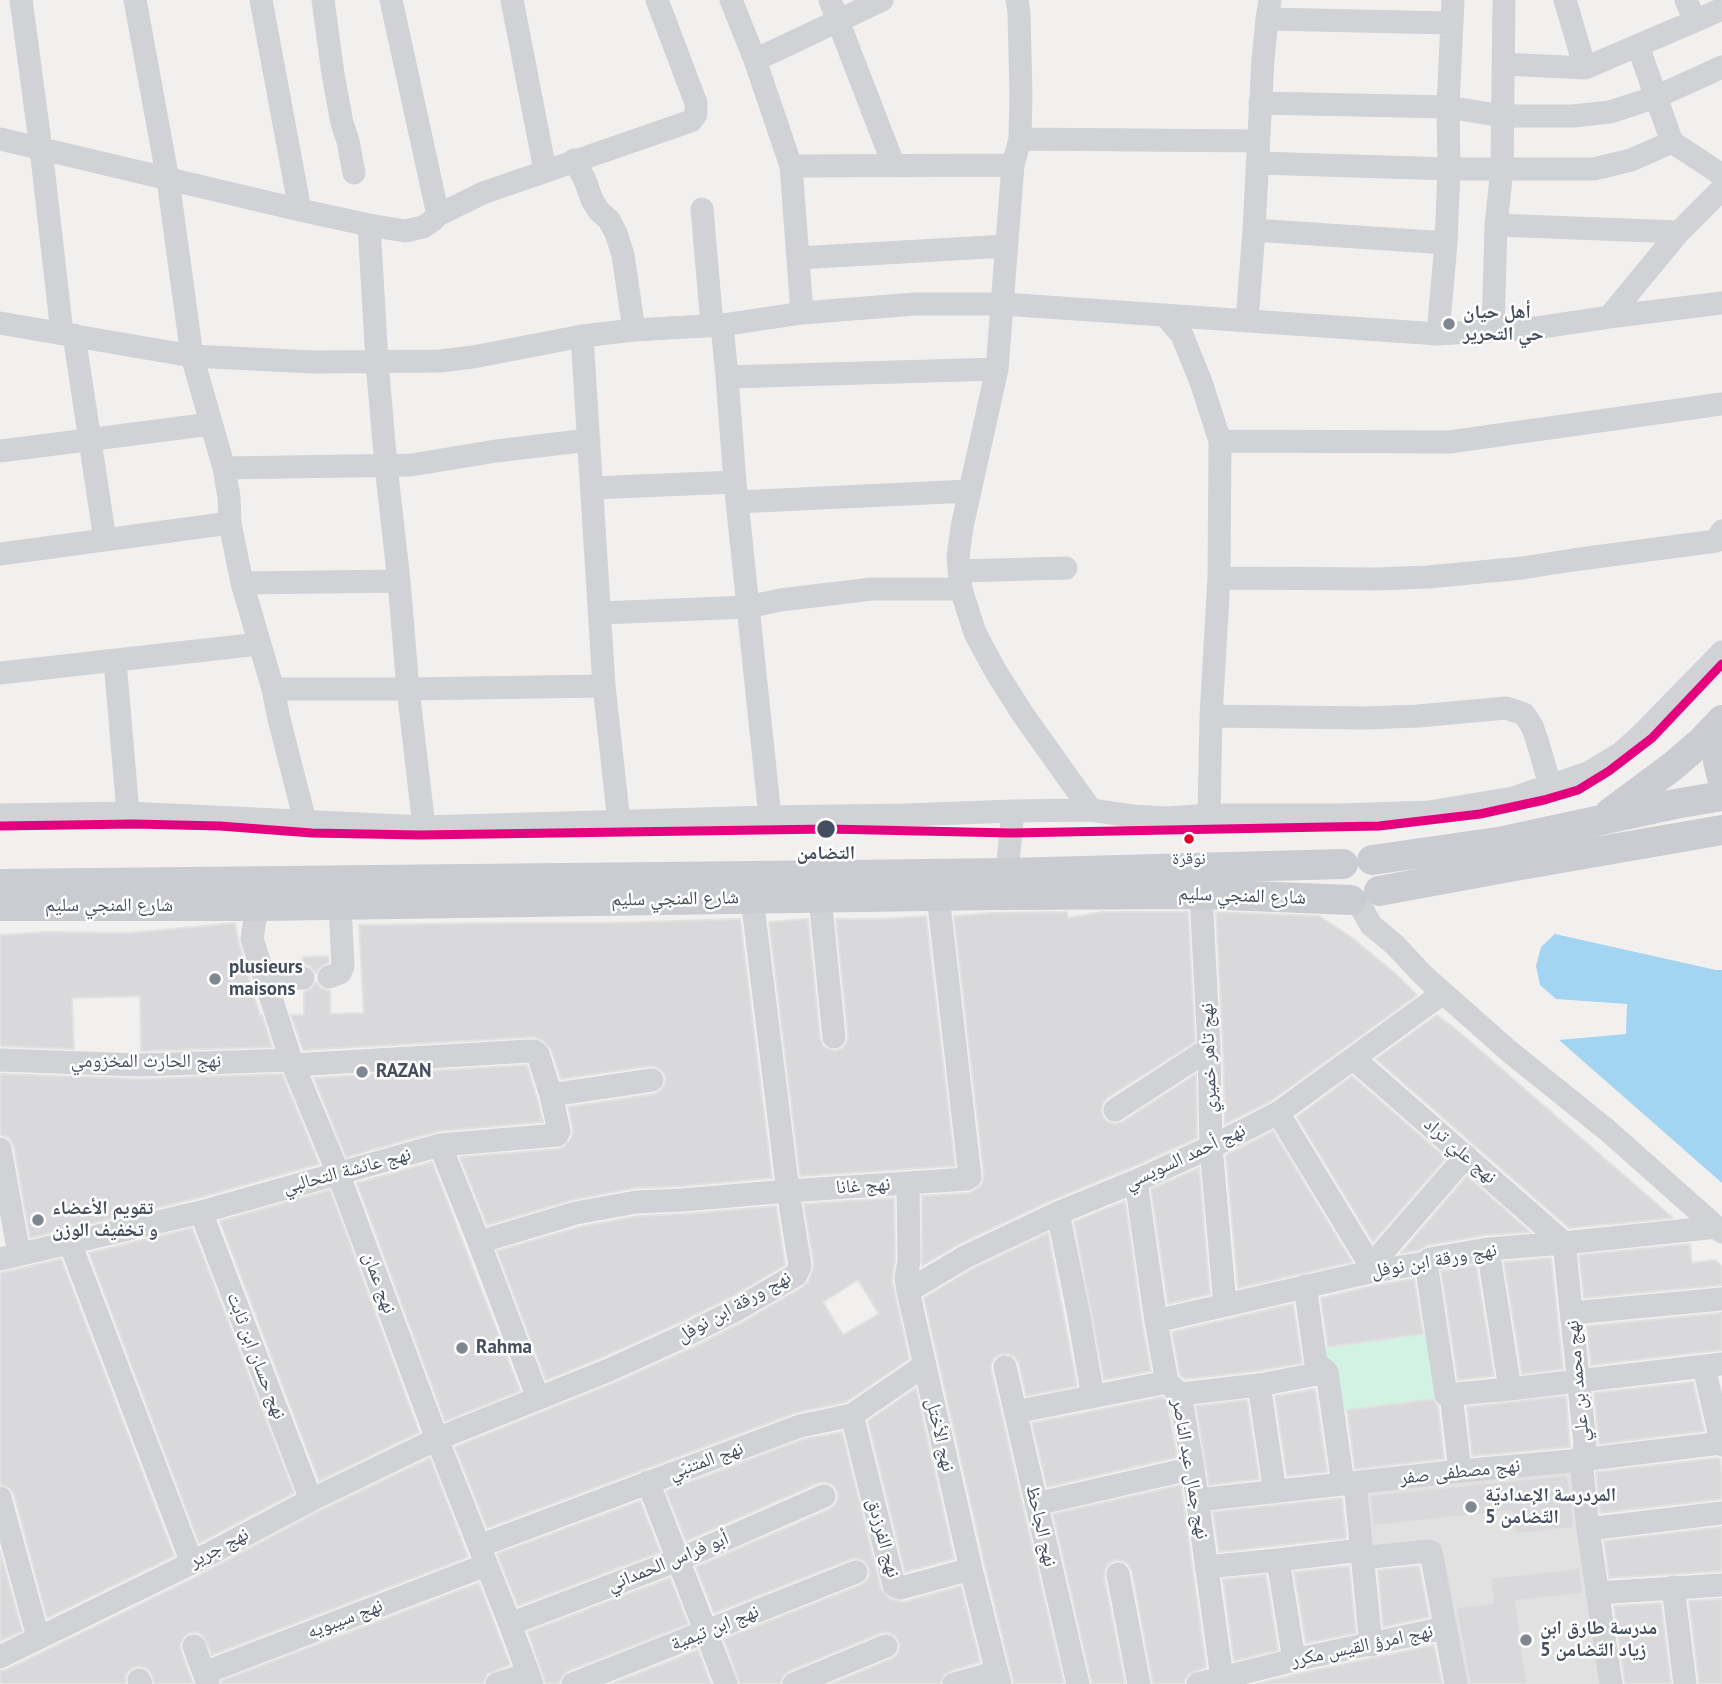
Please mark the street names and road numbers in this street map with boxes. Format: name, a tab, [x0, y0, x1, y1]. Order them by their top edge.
street label: شارع المنجي سليم	[1178, 882, 1306, 910]
street label: شارع المنجي سليم	[611, 886, 739, 912]
street label: شارع المنجي سليم	[45, 895, 173, 917]
street label: نهج تاهر خميري	[1196, 1003, 1222, 1113]
street label: نهج الحارث المخزومي	[71, 1051, 221, 1073]
street label: نهج عليّ تراد	[1419, 1113, 1501, 1189]
street label: نهج أحمد السويسي	[1121, 1119, 1249, 1195]
street label: نهج عائشة التحالبي	[281, 1143, 413, 1199]
street label: نهج غانا	[835, 1173, 891, 1199]
street label: نهج ورقة ابن نوفل	[1369, 1239, 1499, 1283]
street label: نهج عمان	[357, 1249, 401, 1317]
street label: نهج ورقة ابن نوفل	[673, 1266, 795, 1348]
street label: نهج حسان ابن ثابت	[221, 1289, 291, 1423]
street label: نهج محمد بن علي	[1561, 1319, 1595, 1443]
street label: نهج الأختل	[920, 1396, 960, 1474]
street label: نهج جمال عبد الناصر	[1166, 1397, 1214, 1541]
street label: نهج المتنبّي	[666, 1437, 746, 1485]
street label: نهج مصطفى صفر	[1399, 1454, 1521, 1490]
street label: نهج الجاحظ	[1021, 1483, 1061, 1569]
street label: نهج الفرزدق	[861, 1496, 905, 1580]
street label: نهج جرير	[185, 1523, 253, 1573]
street label: أبو فراس الحمداني	[604, 1527, 732, 1597]
street label: نهج سيبويه	[304, 1594, 386, 1644]
street label: نهج ابن تيمية	[668, 1600, 762, 1656]
street label: نهج امرؤ القيس مكرر	[1289, 1620, 1435, 1672]

